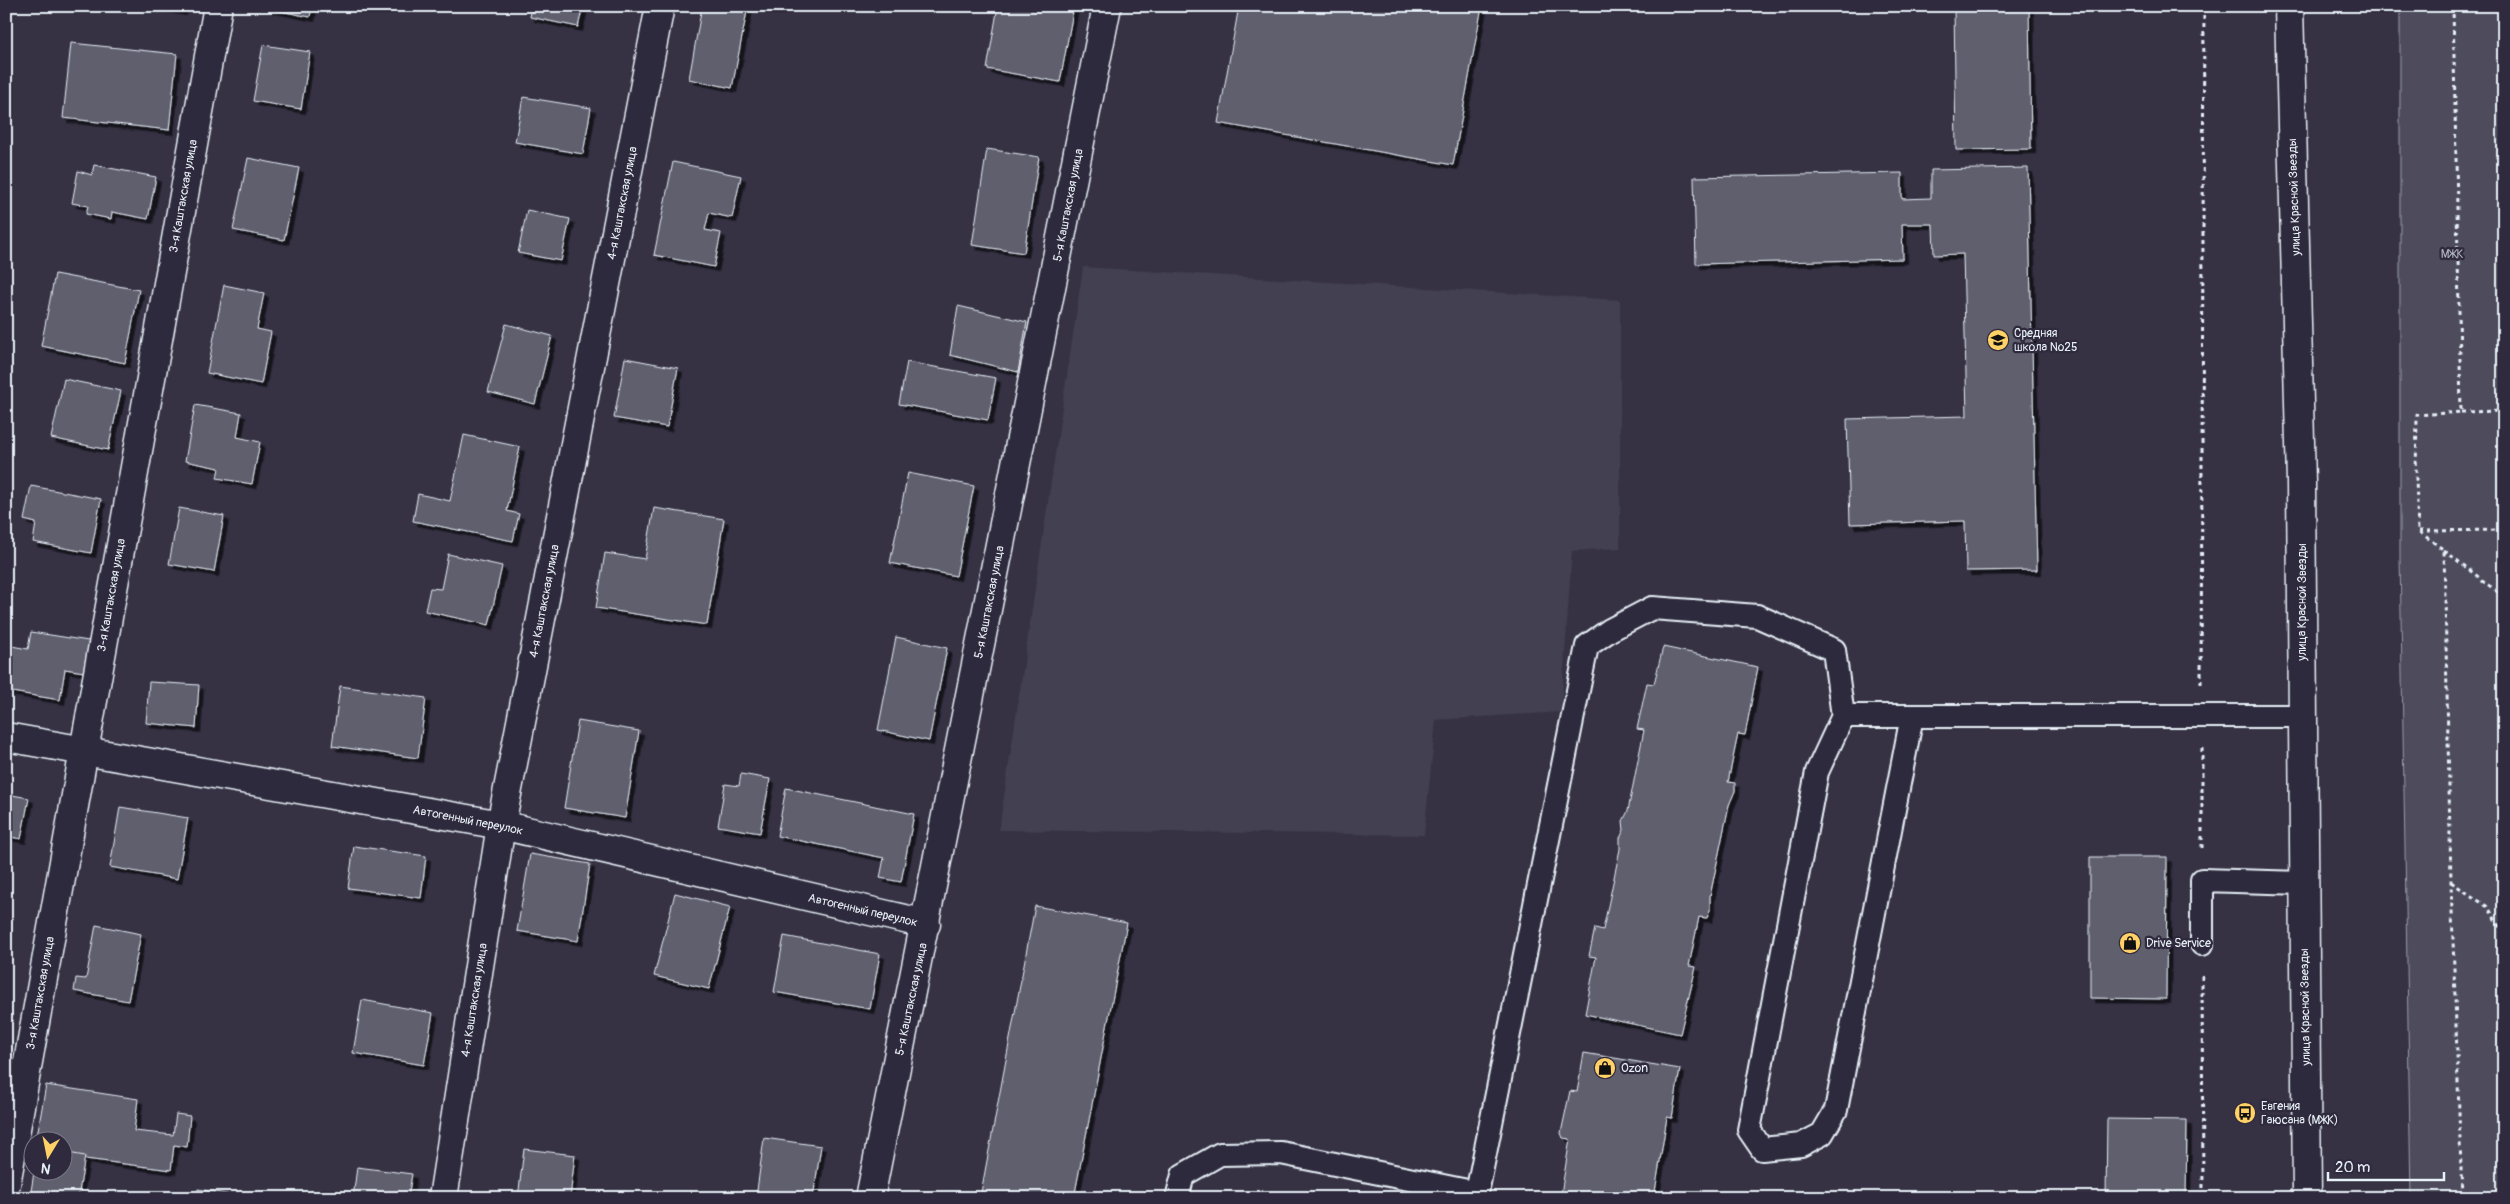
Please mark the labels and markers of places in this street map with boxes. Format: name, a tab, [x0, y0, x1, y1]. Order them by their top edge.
place label: Средняя школа №25	[2014, 326, 2077, 355]
school or university icon: Средняя школа №25	[1986, 328, 2010, 352]
shop icon: Drive Service	[2118, 931, 2142, 955]
place label: Drive Service	[2146, 936, 2211, 951]
shop icon: Ozon	[1593, 1056, 1617, 1080]
place label: Ozon	[1621, 1061, 1648, 1076]
place label: Евгения Гаюсана (МЖК)	[2261, 1099, 2338, 1128]
bus stop icon: Евгения Гаюсана (МЖК)	[2233, 1101, 2257, 1125]

